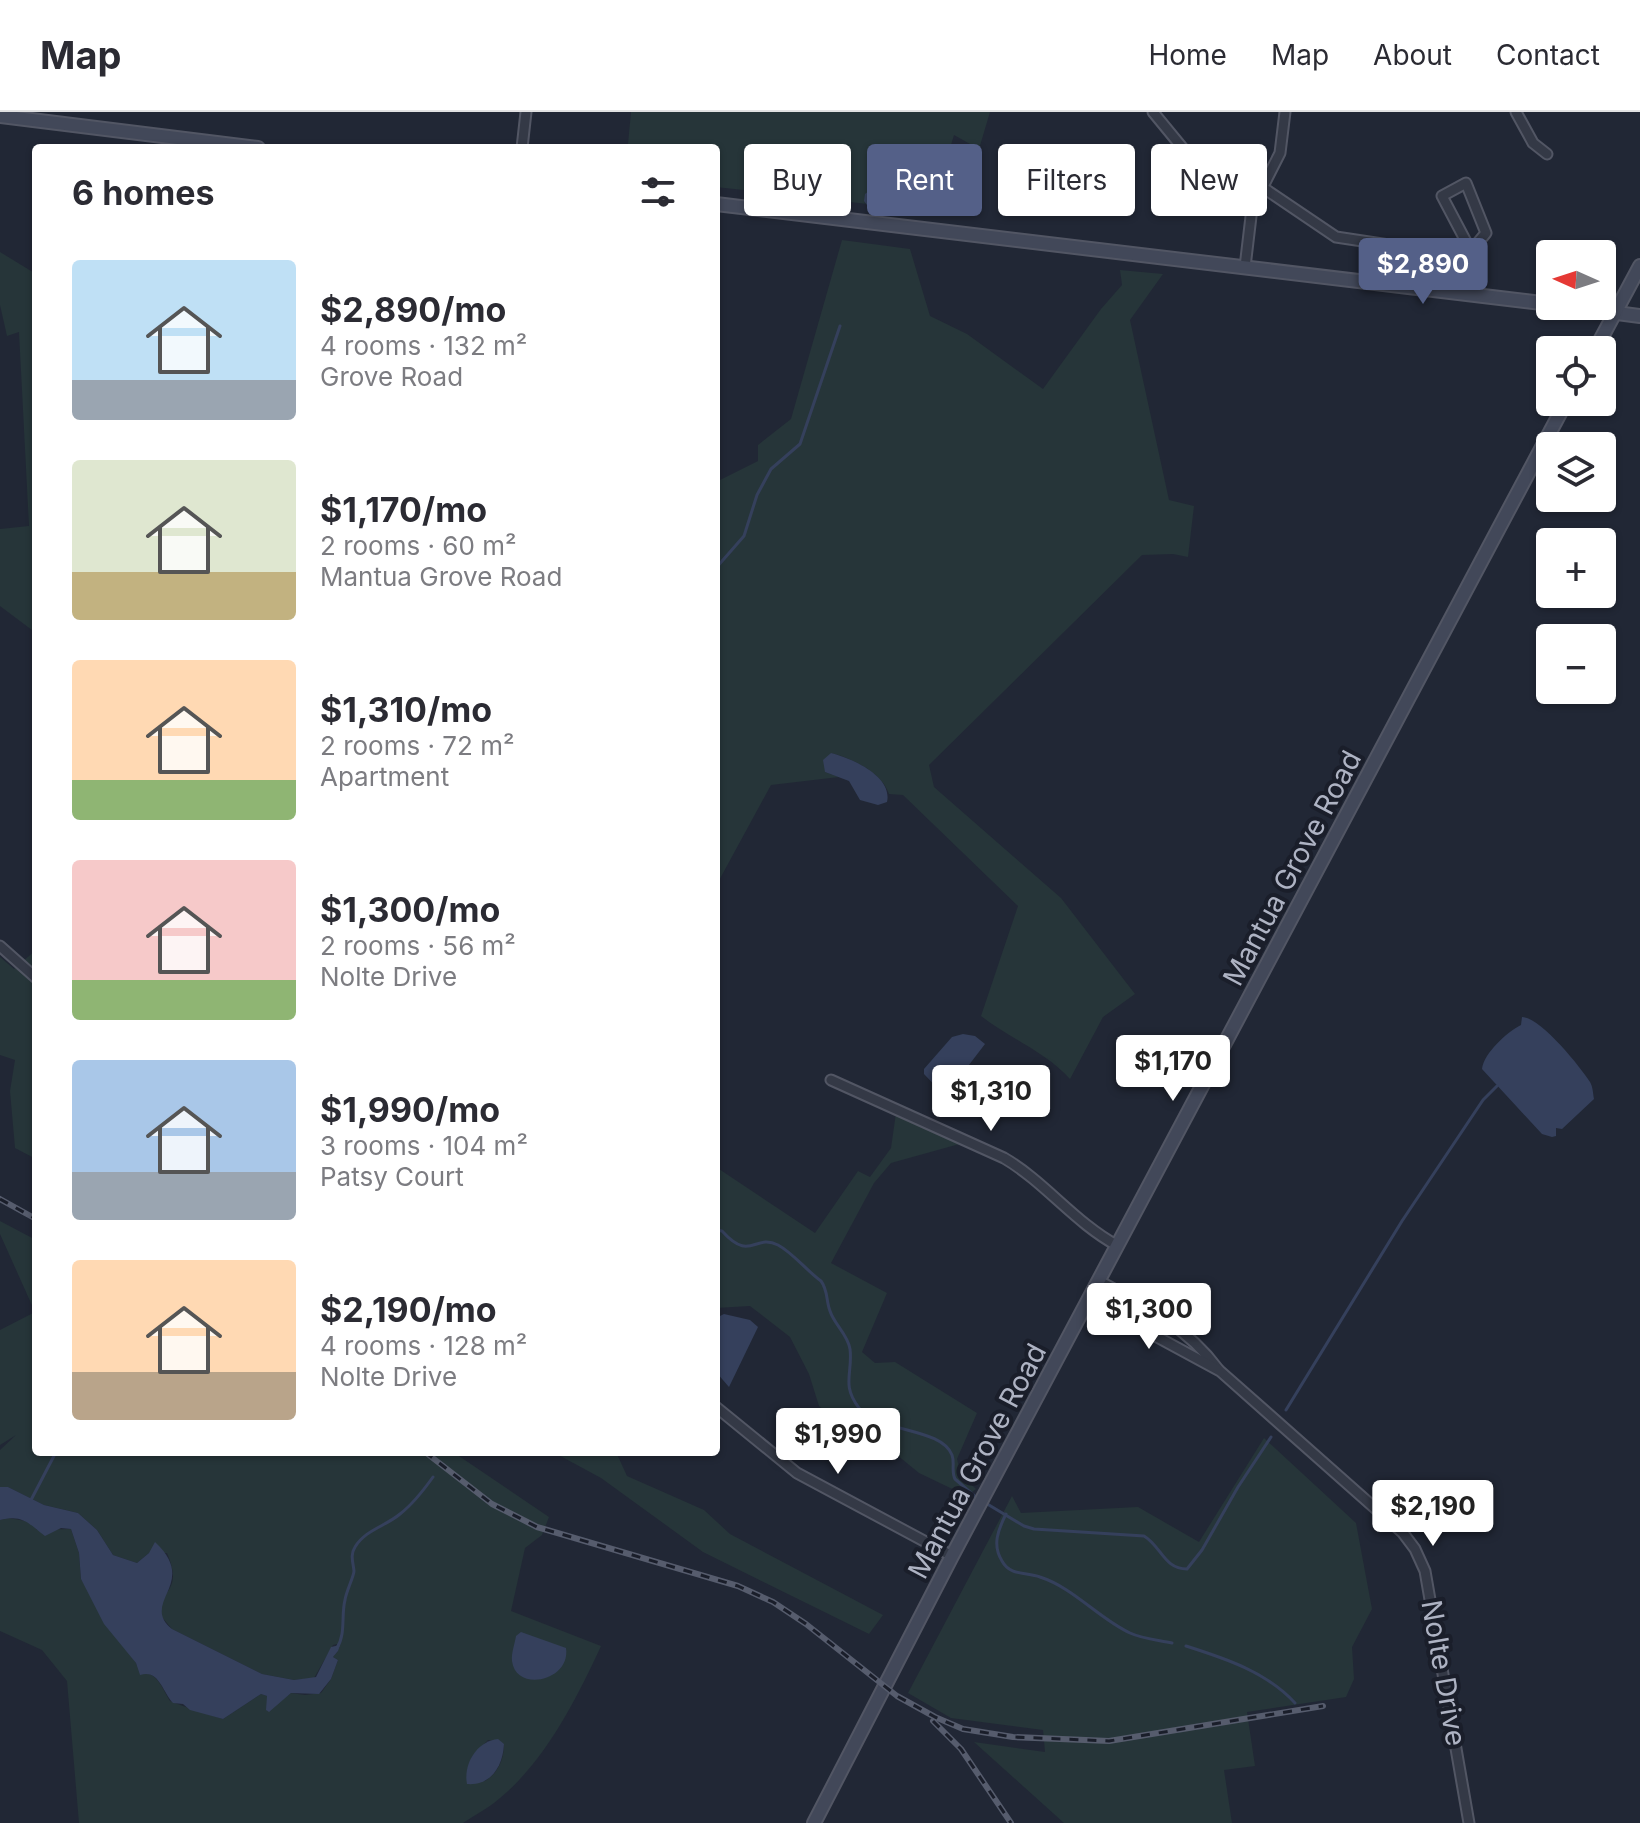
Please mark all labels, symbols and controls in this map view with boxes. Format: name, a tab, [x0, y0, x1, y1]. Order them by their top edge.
text: Map	[40, 32, 121, 78]
text: Home	[1148, 38, 1227, 72]
text: Map	[1271, 38, 1329, 72]
text: About	[1373, 38, 1452, 72]
text: Contact	[1496, 38, 1600, 72]
chip: Buy	[744, 144, 851, 216]
chip: Rent	[867, 144, 982, 216]
chip: Filters	[998, 144, 1135, 216]
chip: New	[1151, 144, 1267, 216]
icon: filters	[636, 170, 680, 214]
text: 6 homes	[72, 172, 214, 213]
pin: $2,890	[1358, 238, 1488, 306]
north arrow	[1536, 240, 1616, 320]
map controls	[1536, 240, 1616, 704]
text: $2,890	[1377, 248, 1469, 279]
text: $2,890/mo	[320, 289, 506, 330]
icon: home	[136, 292, 232, 388]
text: 4 rooms · 132 m²	[320, 330, 527, 361]
button: locate	[1536, 336, 1616, 416]
text: Grove Road	[320, 361, 463, 392]
button: layers	[1536, 432, 1616, 512]
text: $1,170/mo	[320, 489, 487, 530]
icon: home	[136, 492, 232, 588]
button: +	[1536, 528, 1616, 608]
text: 2 rooms · 60 m²	[320, 530, 516, 561]
text: Mantua Grove Road	[320, 561, 562, 592]
button: −	[1536, 624, 1616, 704]
text: $1,310/mo	[320, 689, 492, 730]
icon: home	[136, 692, 232, 788]
text: 2 rooms · 72 m²	[320, 730, 514, 761]
street label: Mantua Grove Road	[1216, 745, 1368, 991]
text: Apartment	[320, 761, 449, 792]
text: $1,300/mo	[320, 889, 500, 930]
icon: home	[136, 892, 232, 988]
text: 2 rooms · 56 m²	[320, 930, 516, 961]
text: Nolte Drive	[320, 961, 457, 992]
pin: $1,170	[1108, 1035, 1238, 1103]
text: $1,170	[1134, 1045, 1212, 1076]
pin: $1,310	[926, 1065, 1056, 1133]
text: $1,310	[950, 1075, 1032, 1106]
text: $1,990/mo	[320, 1089, 500, 1130]
icon: home	[136, 1092, 232, 1188]
text: 3 rooms · 104 m²	[320, 1130, 528, 1161]
text: Patsy Court	[320, 1161, 464, 1192]
pin: $1,300	[1084, 1283, 1214, 1351]
text: $2,190/mo	[320, 1289, 497, 1330]
icon: home	[136, 1292, 232, 1388]
text: $1,300	[1105, 1293, 1193, 1324]
text: 4 rooms · 128 m²	[320, 1330, 527, 1361]
street label: Mantua Grove Road	[901, 1338, 1053, 1584]
text: Nolte Drive	[320, 1361, 457, 1392]
pin: $1,990	[773, 1408, 903, 1476]
text: $1,990	[794, 1418, 882, 1449]
pin: $2,190	[1368, 1480, 1498, 1548]
text: $2,190	[1390, 1490, 1476, 1521]
street label: Nolte Drive	[1414, 1597, 1474, 1749]

